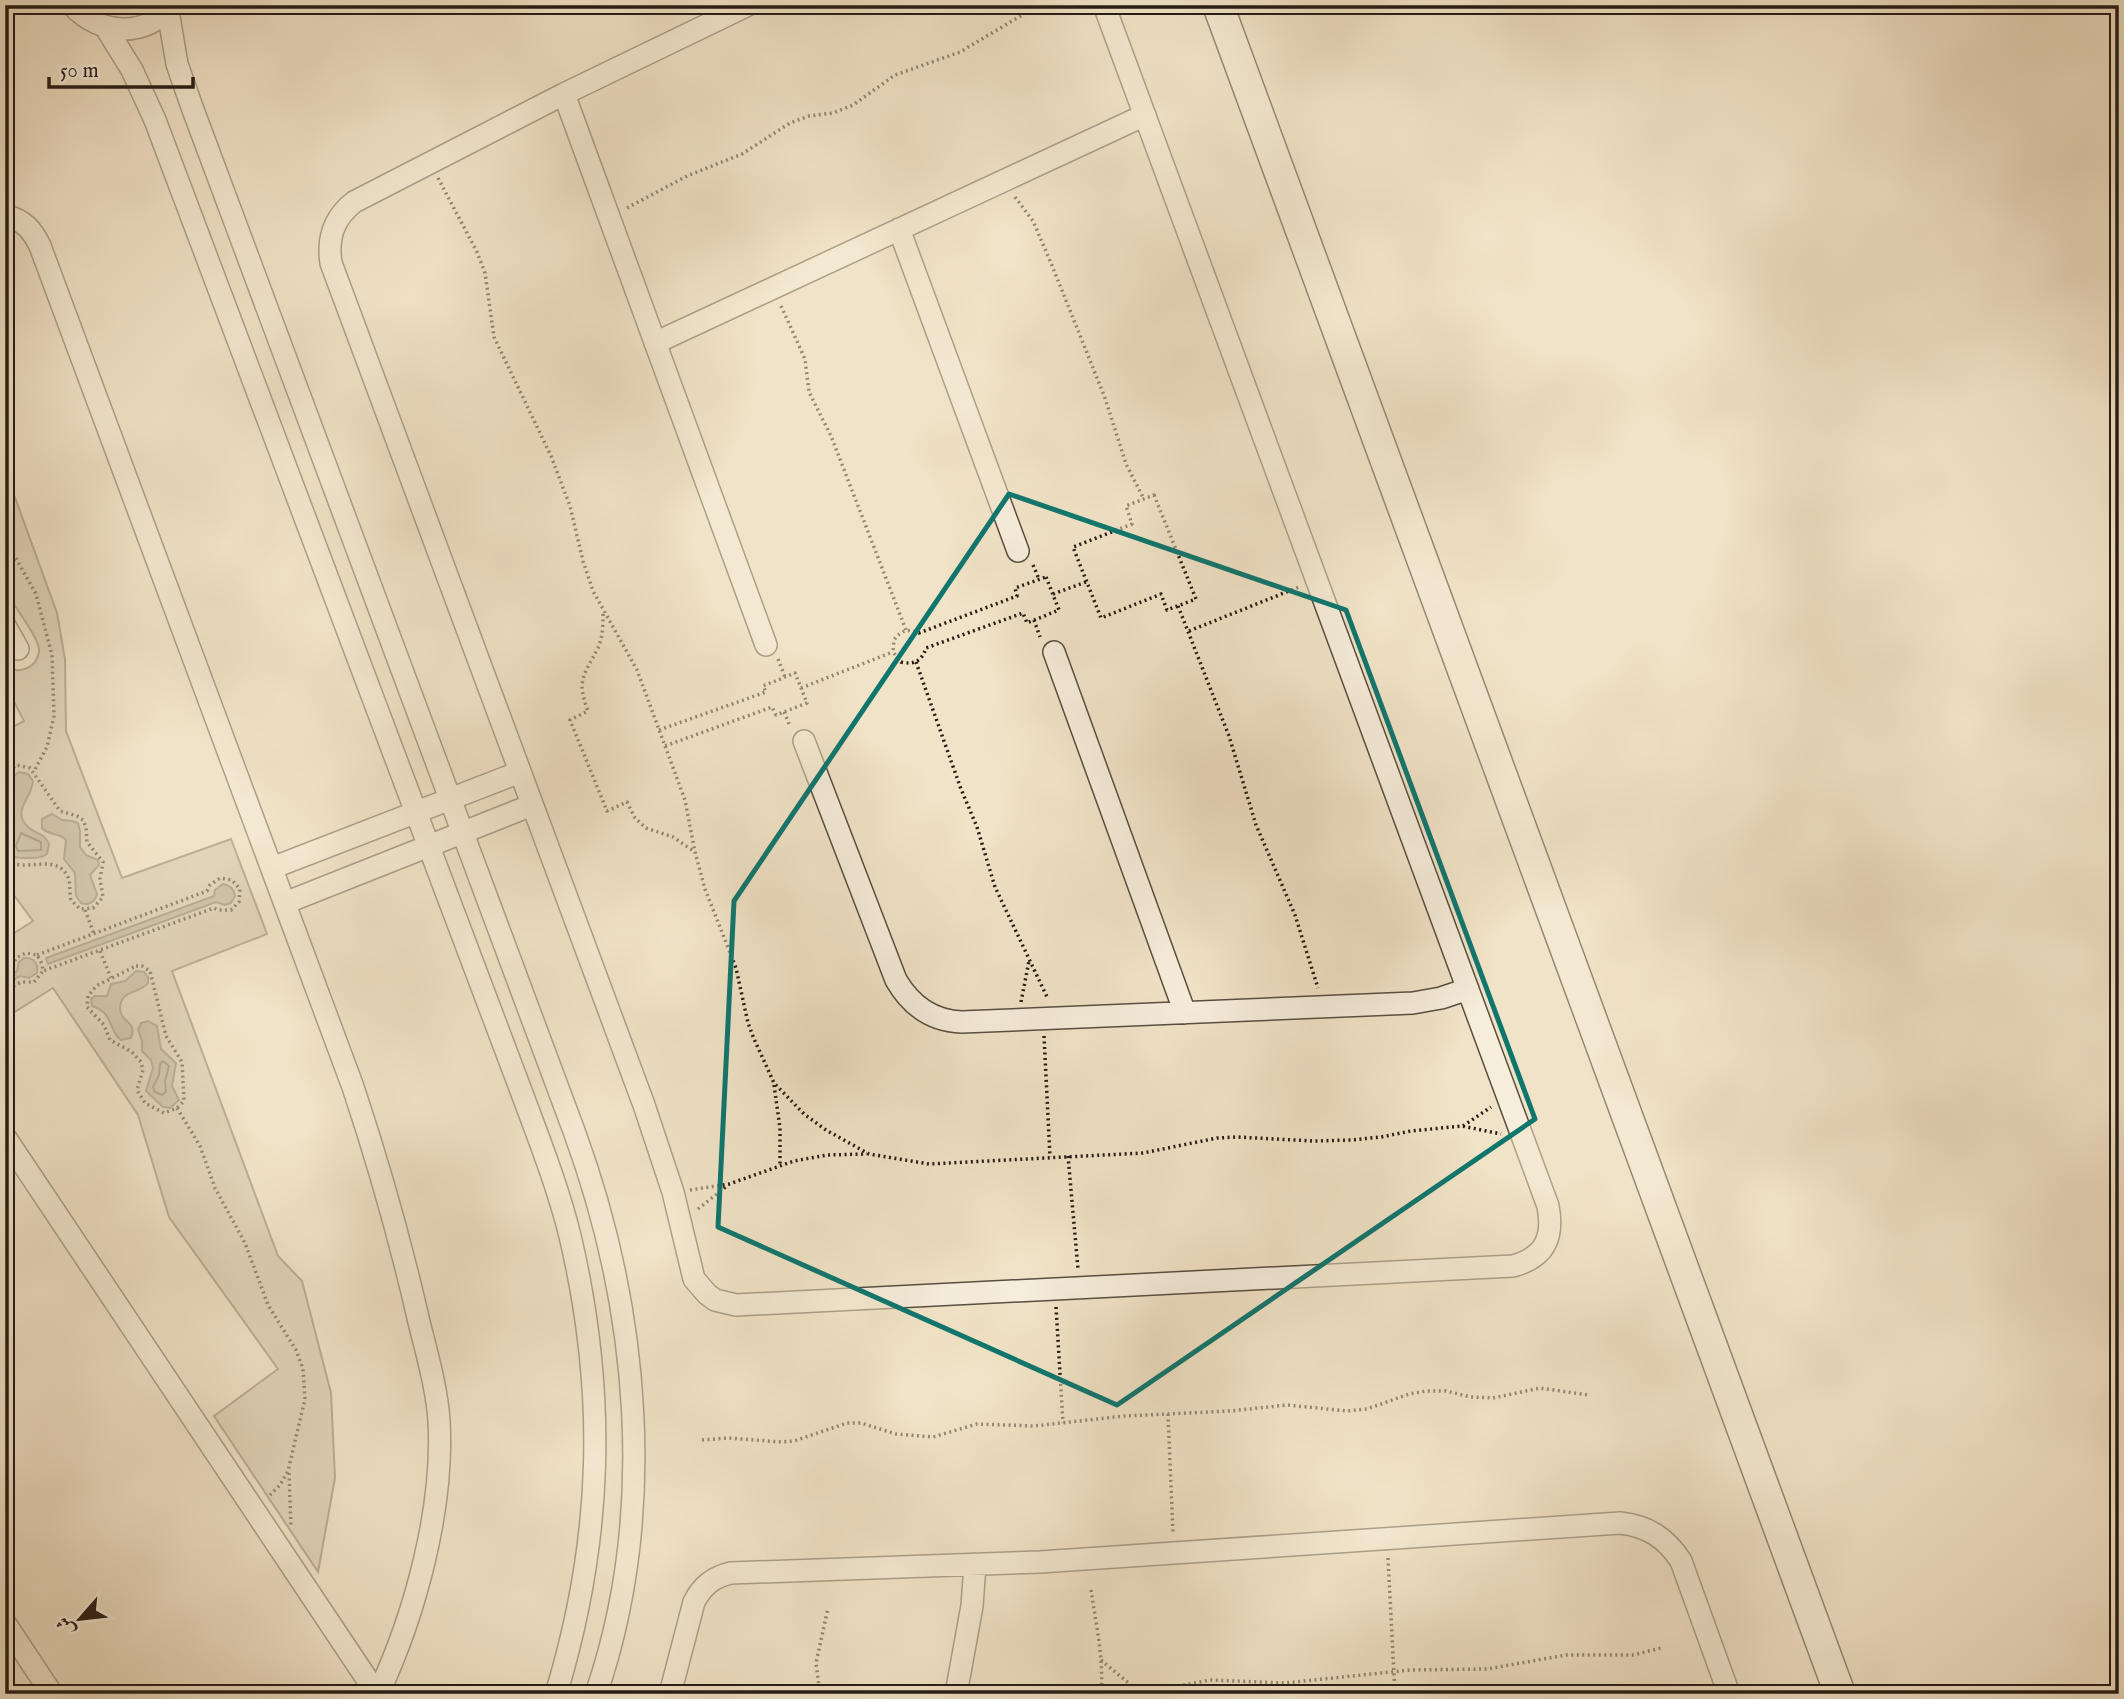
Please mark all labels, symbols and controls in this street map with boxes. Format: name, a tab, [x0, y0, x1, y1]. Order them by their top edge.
scale bar	[49, 46, 192, 90]
text: 50 m	[60, 58, 99, 85]
north arrow	[46, 1584, 116, 1654]
text: ش	[52, 1612, 82, 1640]

